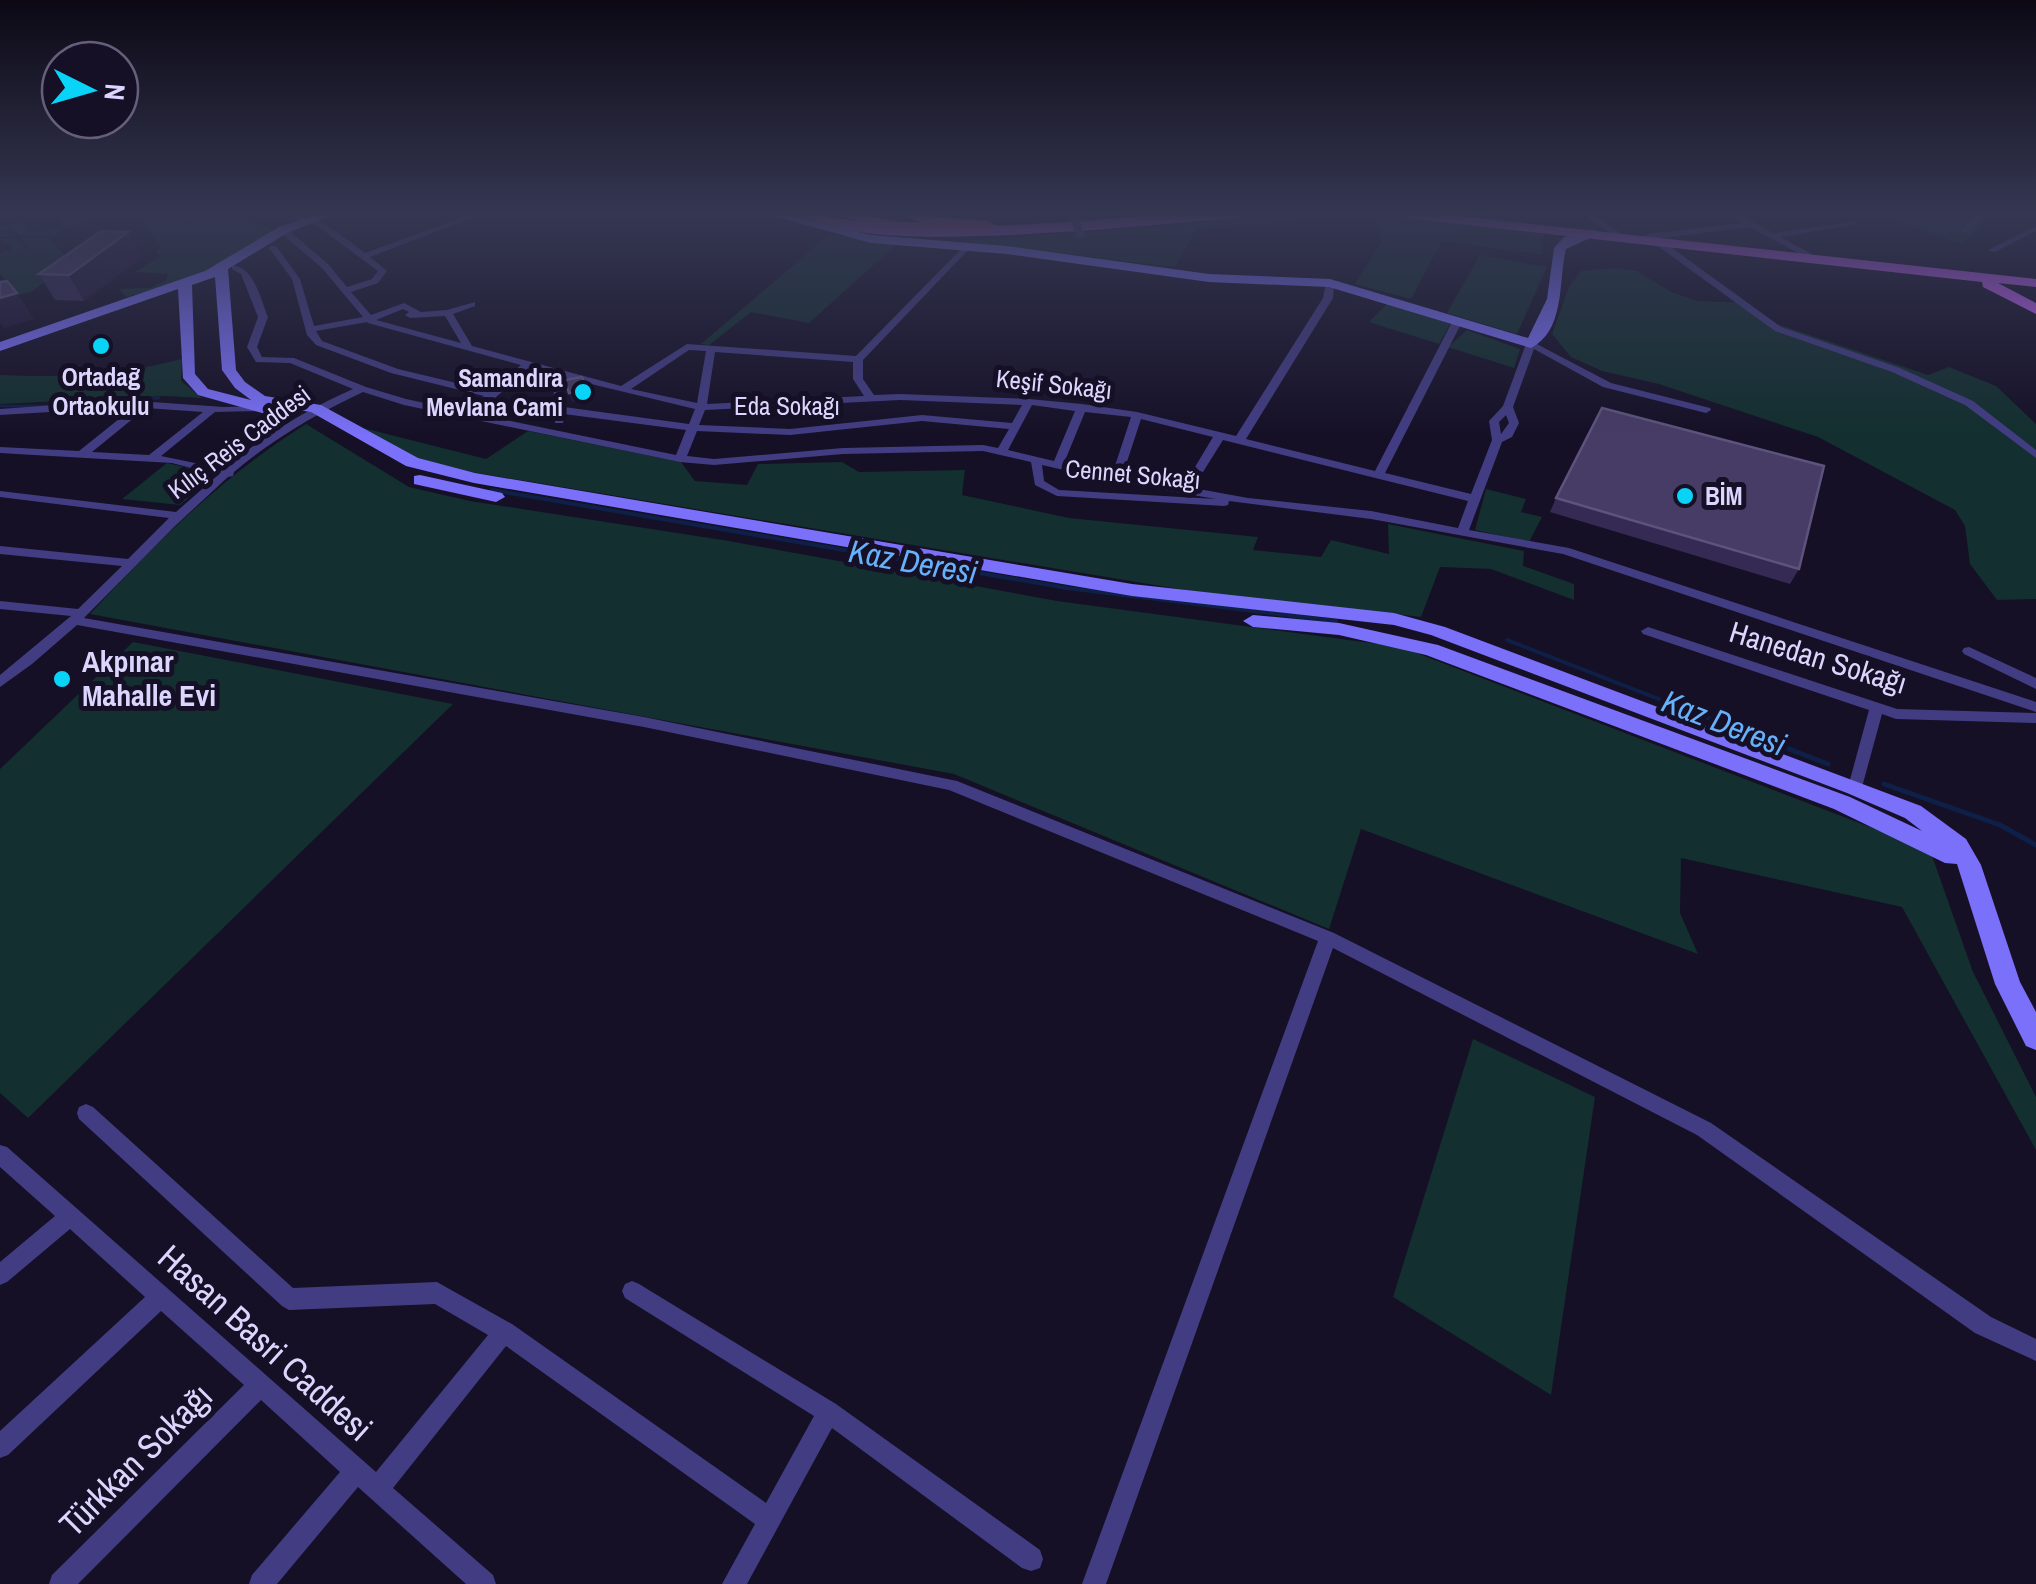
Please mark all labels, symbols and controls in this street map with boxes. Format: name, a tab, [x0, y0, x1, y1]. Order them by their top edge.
north arrow	[40, 40, 140, 140]
text: N	[95, 82, 135, 102]
marker: Ortadağ Ortaokulu	[90, 335, 112, 357]
place label: Ortadağ Ortaokulu	[53, 360, 149, 423]
place label: Samandıra Mevlana Cami	[426, 361, 564, 424]
street label: Keşif Sokağı	[994, 361, 1114, 407]
street label: Kılıç Reis Caddesi	[161, 377, 317, 507]
marker: Samandıra Mevlana Cami	[572, 381, 594, 403]
street label: Eda Sokağı	[734, 389, 840, 423]
street label: Cennet Sokağı	[1064, 451, 1202, 497]
place label: BİM	[1705, 479, 1743, 513]
marker: BİM	[1674, 485, 1696, 507]
water label: Kaz Deresi	[845, 529, 981, 594]
street label: Hanedan Sokağı	[1725, 611, 1912, 703]
place label: Akpınar Mahalle Evi	[82, 641, 216, 715]
marker: Akpınar Mahalle Evi	[51, 668, 73, 690]
water label: Kaz Deresi	[1656, 679, 1793, 766]
street label: Hasan Basri Caddesi	[148, 1234, 382, 1451]
street label: Türkkan Sokağı	[49, 1373, 222, 1546]

